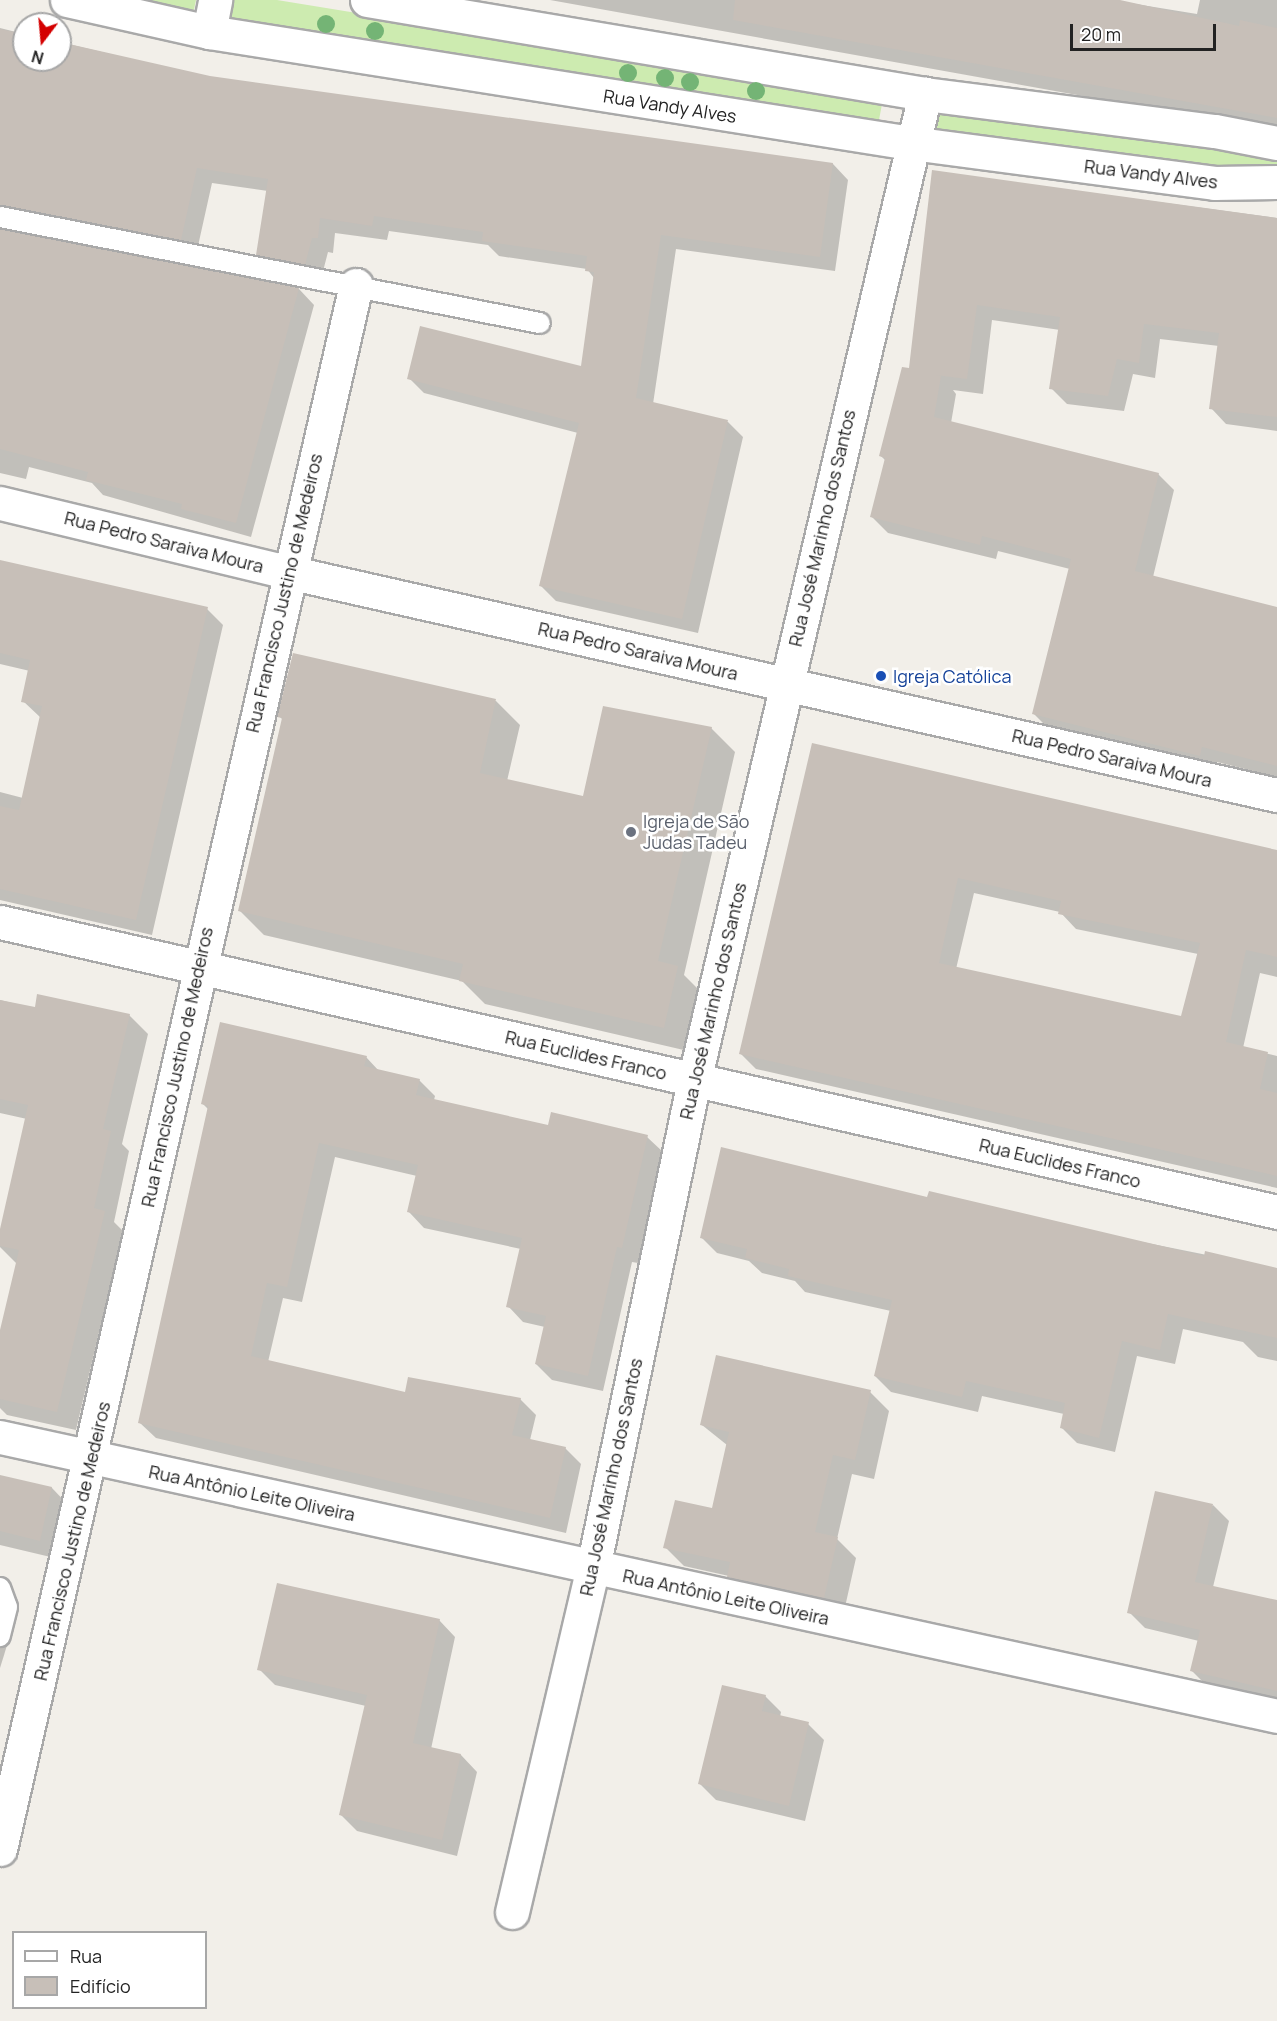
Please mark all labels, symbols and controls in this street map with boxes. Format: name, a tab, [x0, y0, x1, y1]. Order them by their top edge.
north arrow	[12, 12, 72, 72]
scale bar	[1073, 12, 1218, 50]
text: 20 m	[1081, 22, 1121, 46]
text: N	[29, 45, 46, 70]
street label: Rua Vandy Alves	[602, 85, 738, 127]
street label: Rua Vandy Alves	[1083, 155, 1219, 193]
street label: Rua José Marinho dos Santos	[784, 407, 860, 649]
street label: Rua Francisco Justino de Medeiros	[241, 451, 327, 735]
street label: Rua Pedro Saraiva Moura	[62, 507, 266, 577]
street label: Rua Pedro Saraiva Moura	[536, 617, 740, 685]
place label: Igreja Católica	[893, 665, 1011, 687]
marker: Igreja Católica	[874, 669, 888, 683]
street label: Rua Pedro Saraiva Moura	[1010, 724, 1214, 792]
place label: Igreja de São Judas Tadeu	[643, 811, 749, 854]
marker: Igreja de São Judas Tadeu	[624, 825, 638, 839]
street label: Rua José Marinho dos Santos	[675, 880, 751, 1122]
street label: Rua Francisco Justino de Medeiros	[137, 925, 217, 1209]
street label: Rua Euclides Franco	[503, 1026, 669, 1084]
street label: Rua Euclides Franco	[977, 1134, 1143, 1192]
street label: Rua José Marinho dos Santos	[575, 1356, 647, 1598]
street label: Rua Francisco Justino de Medeiros	[29, 1399, 115, 1683]
street label: Rua Antônio Leite Oliveira	[147, 1461, 357, 1525]
street label: Rua Antônio Leite Oliveira	[621, 1565, 831, 1629]
legend	[12, 1931, 207, 2009]
text: Rua	[70, 1944, 102, 1968]
text: Edifício	[70, 1974, 131, 1998]

